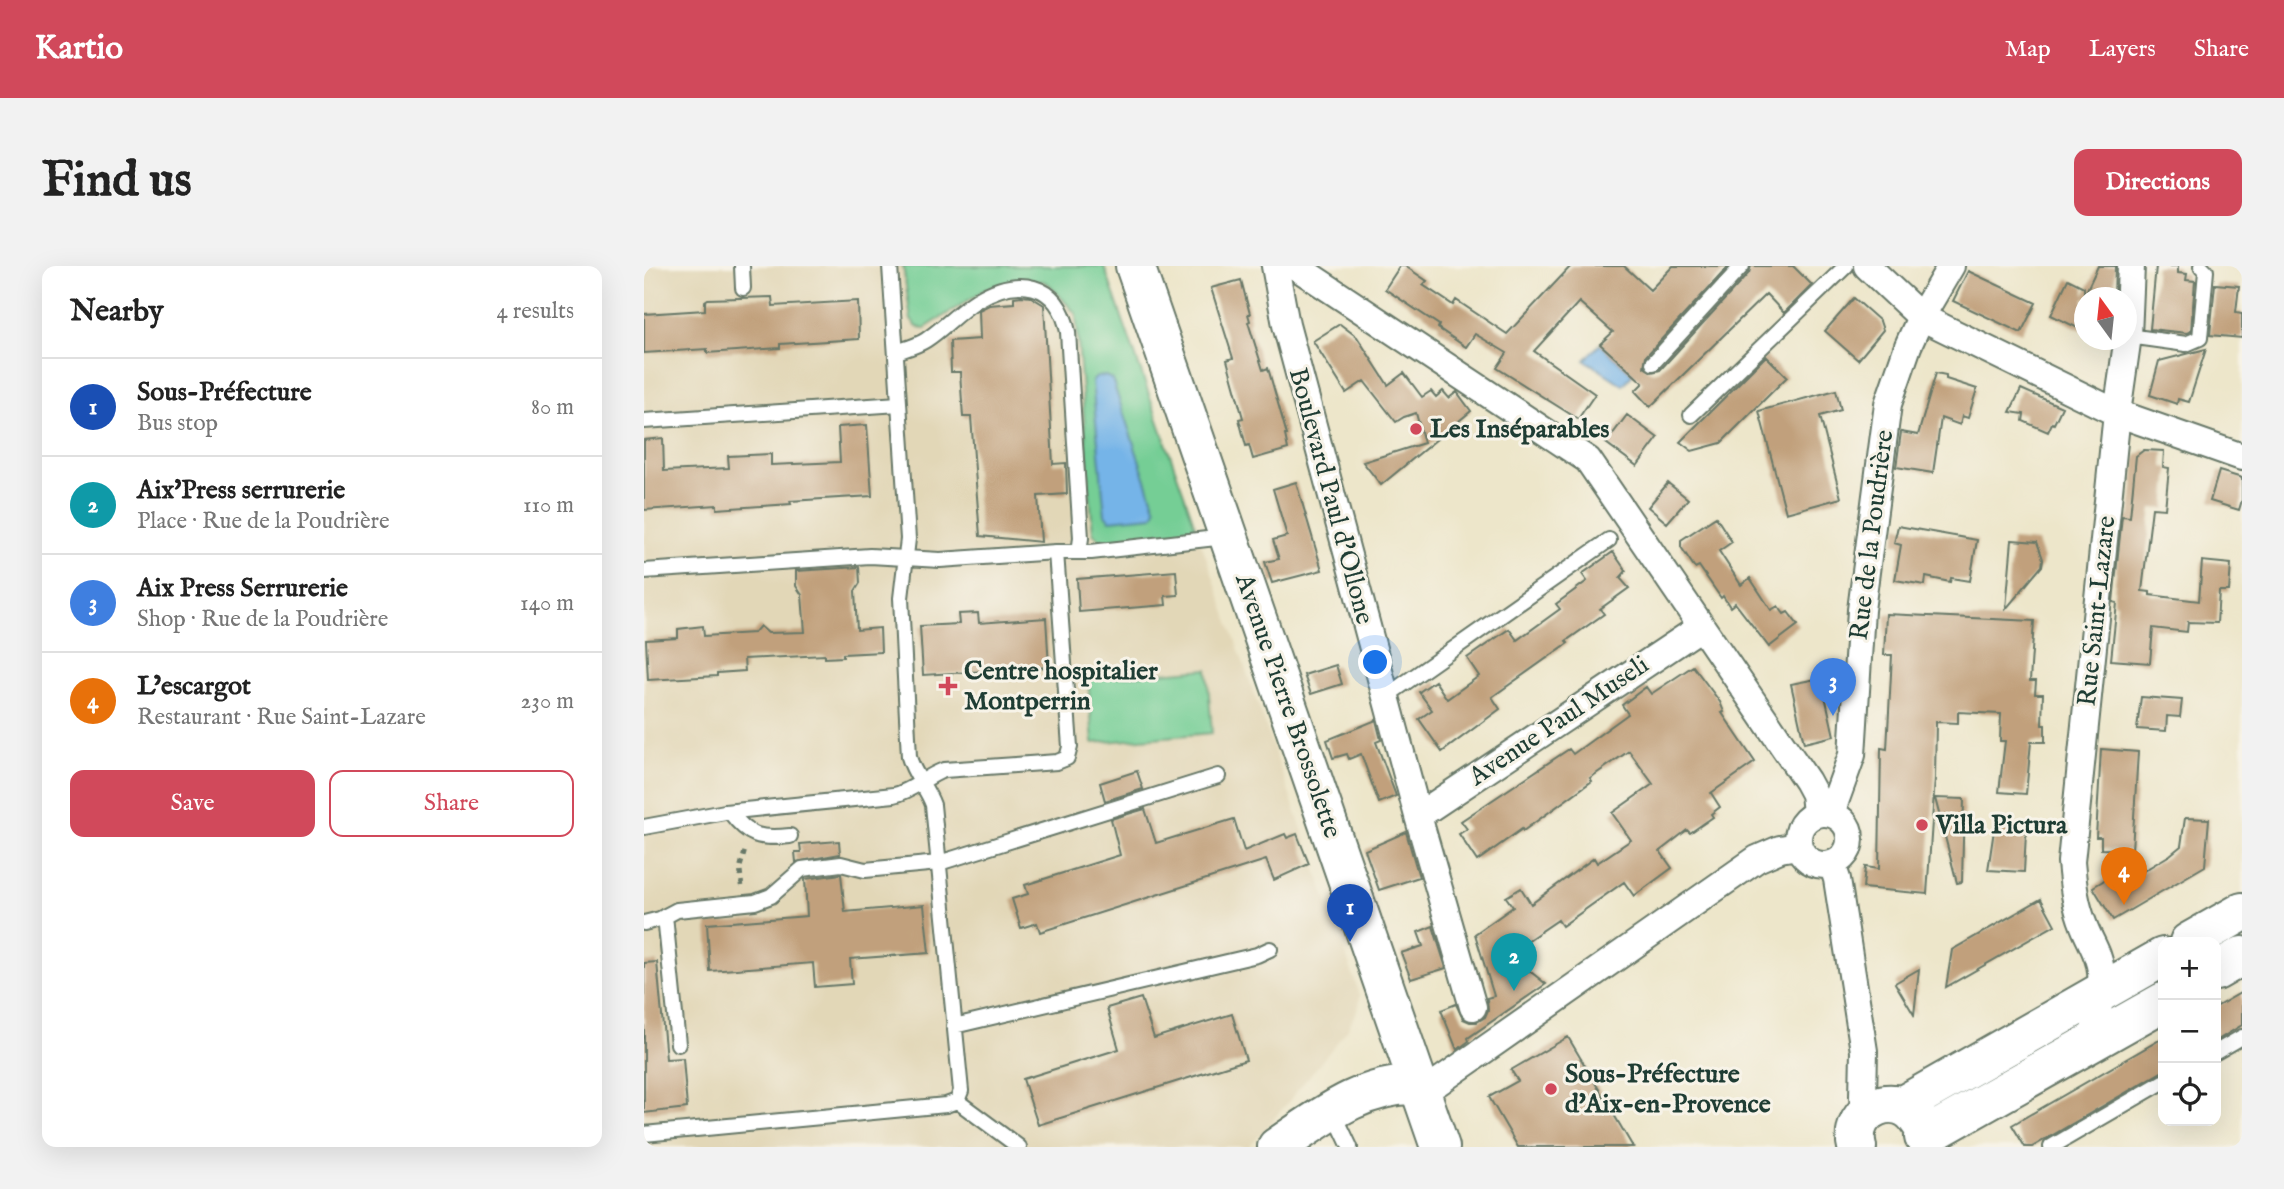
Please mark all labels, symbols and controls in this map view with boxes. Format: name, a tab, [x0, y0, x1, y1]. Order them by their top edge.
text: Kartio	[35, 28, 123, 70]
text: Map	[2005, 34, 2051, 65]
text: Layers	[2089, 34, 2156, 65]
text: Share	[2194, 34, 2249, 65]
button: Directions	[2074, 149, 2242, 216]
text: Find us	[42, 151, 192, 213]
north arrow	[2074, 287, 2137, 350]
text: Nearby	[70, 293, 163, 331]
text: 4 results	[496, 297, 574, 326]
street label: Boulevard Paul d'Ollone	[1281, 364, 1381, 628]
text: Sous-Préfecture	[137, 376, 312, 409]
text: 1	[89, 393, 97, 422]
text: 80 m	[531, 393, 574, 422]
text: Bus stop	[137, 409, 218, 438]
place label: Les Inséparables	[1430, 413, 1610, 446]
marker: Les Inséparables	[1408, 421, 1424, 437]
street label: Rue de la Poudrière	[1843, 428, 1901, 642]
text: Aix'Press serrurerie	[137, 474, 345, 507]
text: 2	[88, 491, 98, 520]
text: 110 m	[523, 491, 574, 520]
text: Place · Rue de la Poudrière	[137, 507, 389, 536]
street label: Rue Saint-Lazare	[2071, 514, 2123, 708]
street label: Avenue Pierre Brossolette	[1227, 569, 1349, 843]
text: Aix Press Serrurerie	[137, 572, 348, 605]
text: 3	[89, 589, 97, 618]
text: 140 m	[520, 589, 574, 618]
text: Shop · Rue de la Poudrière	[137, 605, 388, 634]
your location	[1358, 645, 1392, 679]
street label: Avenue Paul Museli	[1462, 649, 1655, 794]
place label: Centre hospitalier Montperrin	[964, 655, 1158, 718]
pin: 3	[1810, 658, 1856, 716]
text: L’escargot	[137, 670, 251, 703]
marker: Centre hospitalier Montperrin	[938, 676, 958, 696]
text: 4	[87, 687, 99, 716]
text: 230 m	[521, 687, 574, 716]
text: Restaurant · Rue Saint-Lazare	[137, 703, 426, 732]
button: Save	[70, 770, 315, 837]
button: Share	[329, 770, 574, 837]
place label: Villa Pictura	[1935, 809, 2068, 842]
marker: Villa Pictura	[1914, 817, 1930, 833]
pin: 4	[2101, 847, 2147, 905]
pin: 1	[1327, 884, 1373, 942]
pin: 2	[1491, 933, 1537, 991]
map controls	[2158, 937, 2221, 1126]
button: +	[2158, 937, 2221, 1000]
button: −	[2158, 1000, 2221, 1063]
place label: Sous-Préfecture d'Aix-en-Provence	[1565, 1058, 1771, 1121]
button: locate	[2158, 1063, 2221, 1126]
marker: Sous-Préfecture d'Aix-en-Provence	[1543, 1081, 1559, 1097]

